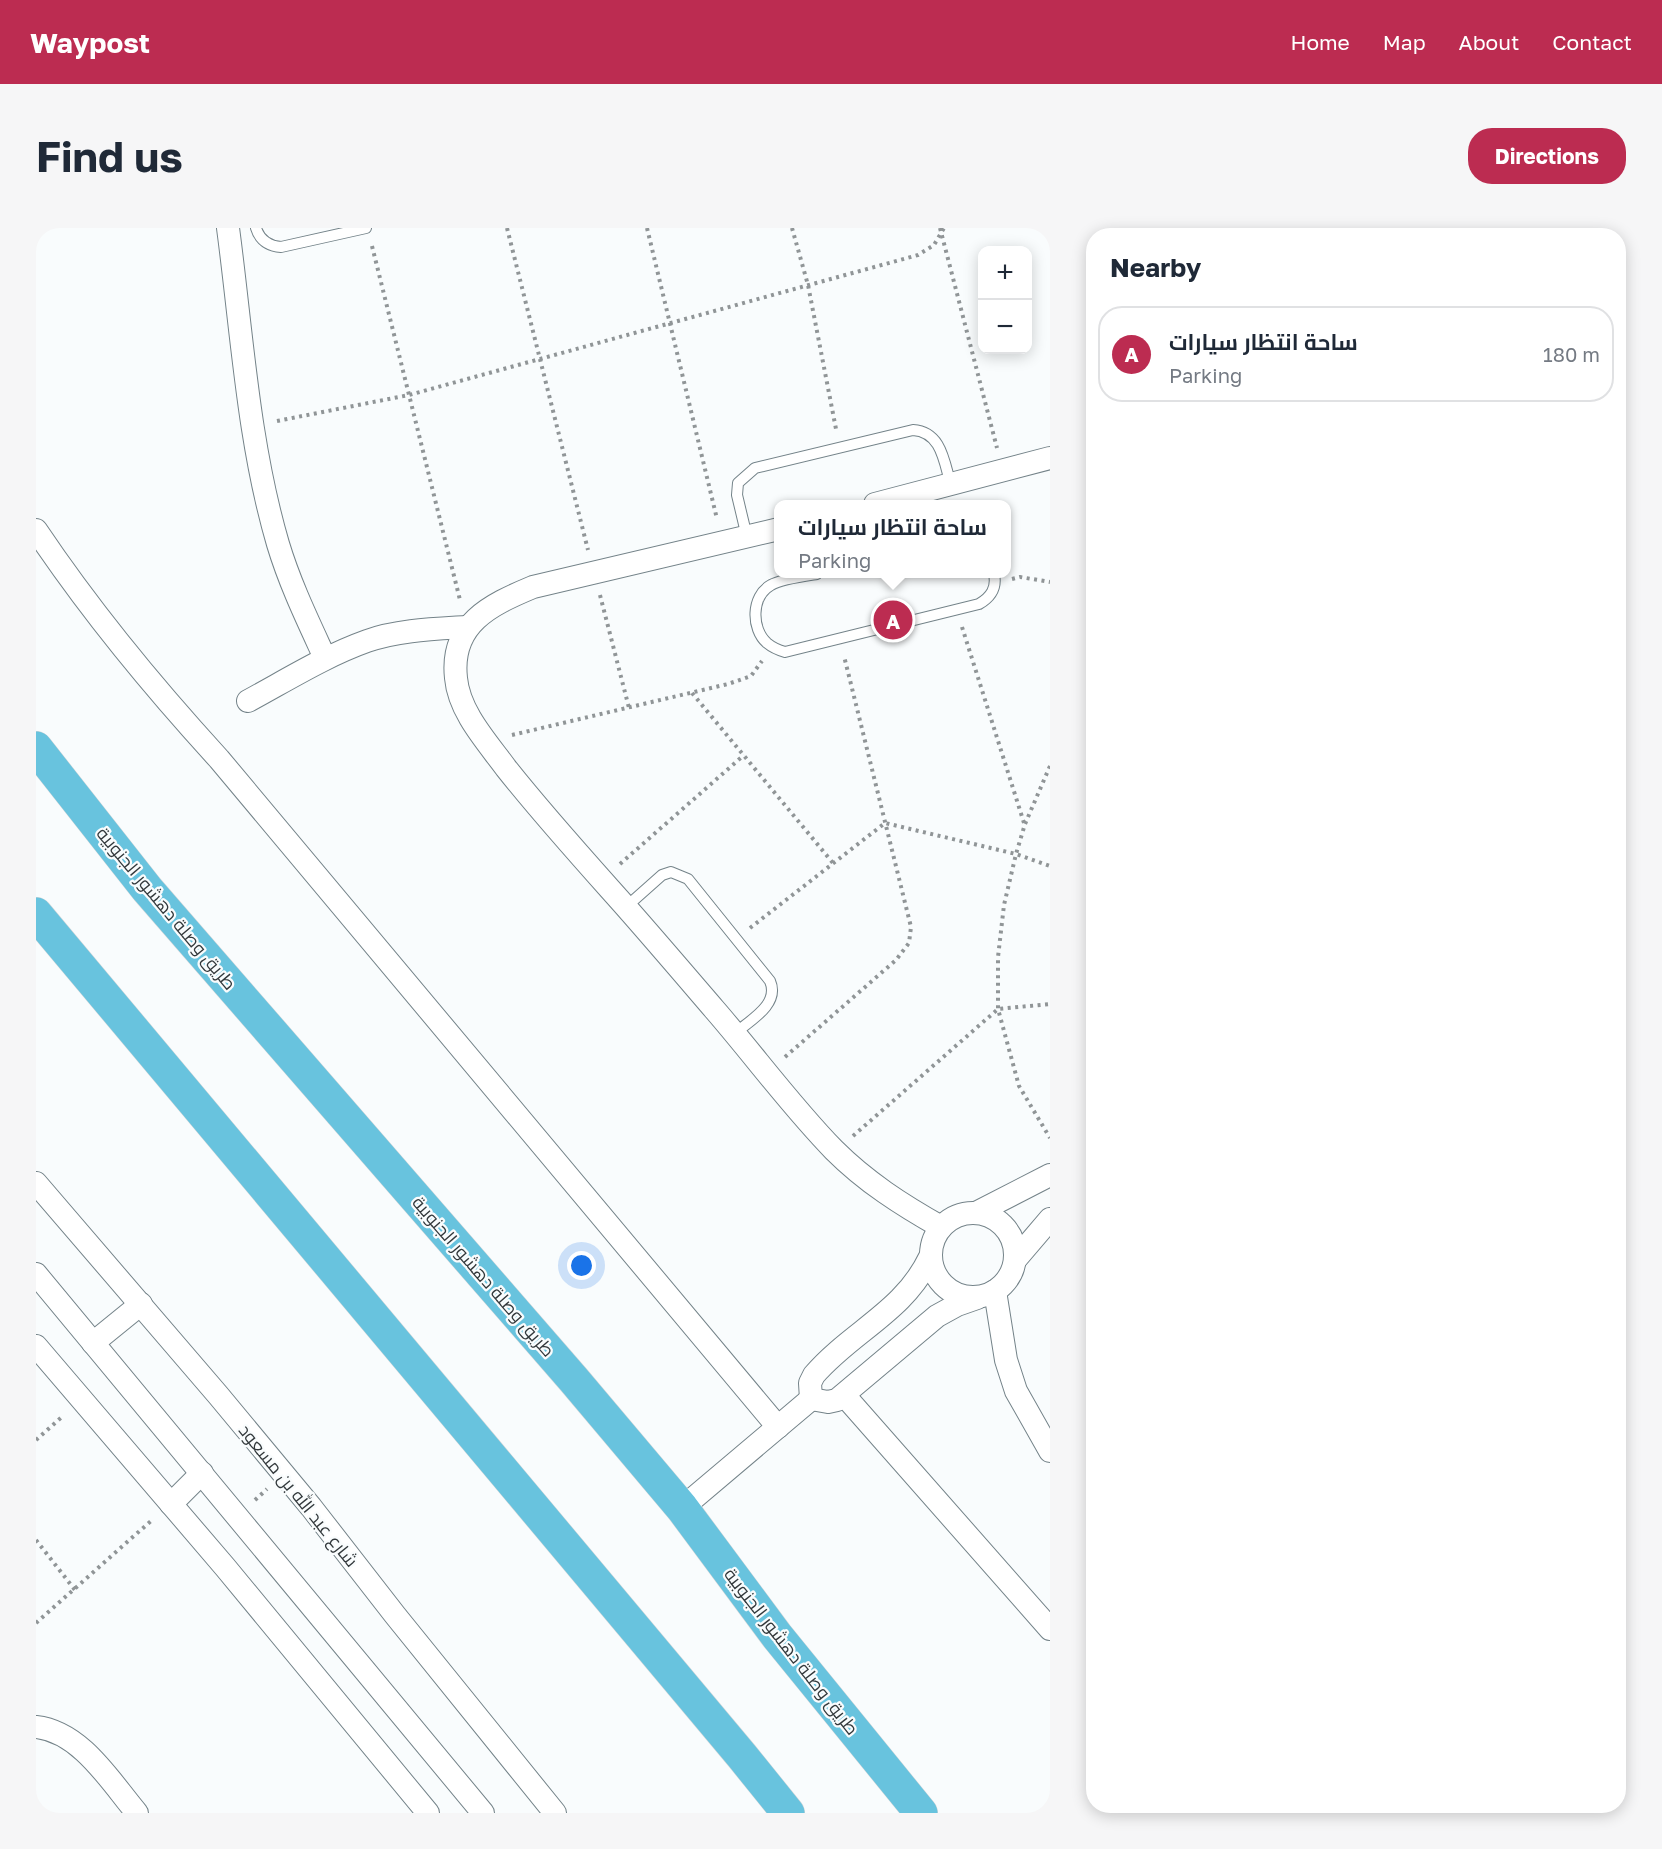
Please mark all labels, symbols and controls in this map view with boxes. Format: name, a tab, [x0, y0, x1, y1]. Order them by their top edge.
text: Waypost	[30, 26, 150, 59]
text: Home	[1290, 29, 1350, 55]
text: Map	[1383, 29, 1426, 55]
text: About	[1459, 29, 1519, 55]
text: Contact	[1552, 29, 1632, 55]
button: Directions	[1468, 128, 1626, 184]
text: Find us	[36, 131, 183, 181]
map controls	[978, 246, 1032, 354]
button: +	[978, 246, 1032, 300]
text: Nearby	[1110, 252, 1201, 283]
button: −	[978, 300, 1032, 354]
text: ساحة انتظار سيارات	[1169, 328, 1358, 355]
text: A	[1124, 342, 1139, 366]
text: 180 m	[1543, 342, 1600, 366]
text: Parking	[1169, 363, 1242, 387]
popup	[774, 500, 1011, 578]
text: ساحة انتظار سيارات	[798, 513, 987, 540]
text: Parking	[798, 548, 871, 572]
pin: A	[874, 598, 912, 642]
street label: طريق وصلة دهشور الجنوبية	[91, 822, 242, 995]
street label: طريق وصلة دهشور الجنوبية	[407, 1191, 560, 1362]
your location	[567, 1251, 596, 1280]
street label: شارع عبد الله بن مسعود	[233, 1419, 363, 1572]
street label: طريق وصلة دهشور الجنوبية	[718, 1563, 864, 1740]

